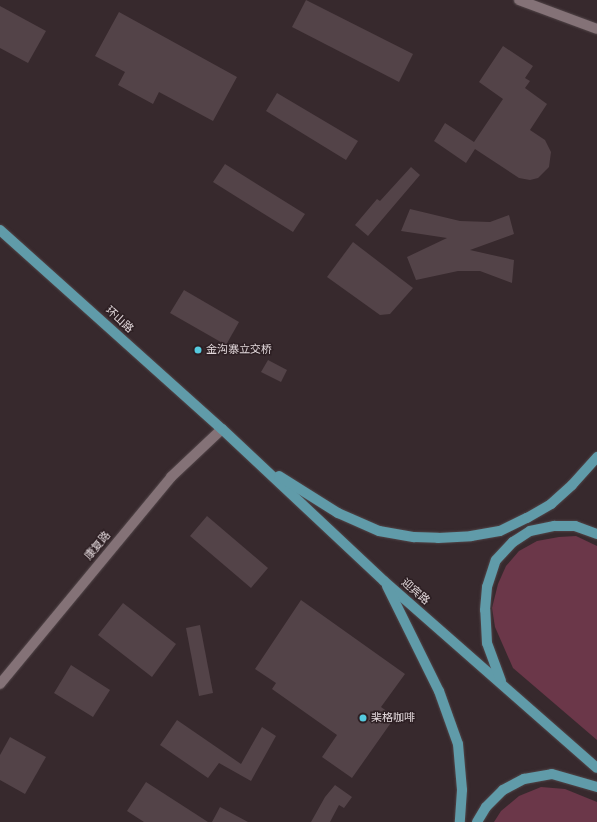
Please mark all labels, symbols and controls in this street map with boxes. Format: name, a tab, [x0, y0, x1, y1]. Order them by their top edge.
street label: 环山路	[102, 304, 136, 336]
place label: 金沟寨立交桥	[206, 343, 272, 357]
marker: 金沟寨立交桥	[193, 345, 203, 355]
street label: 康复路	[82, 529, 114, 563]
street label: 迎宾路	[398, 576, 432, 608]
place label: 棐格咖啡	[371, 711, 415, 725]
marker: 棐格咖啡	[358, 713, 368, 723]

